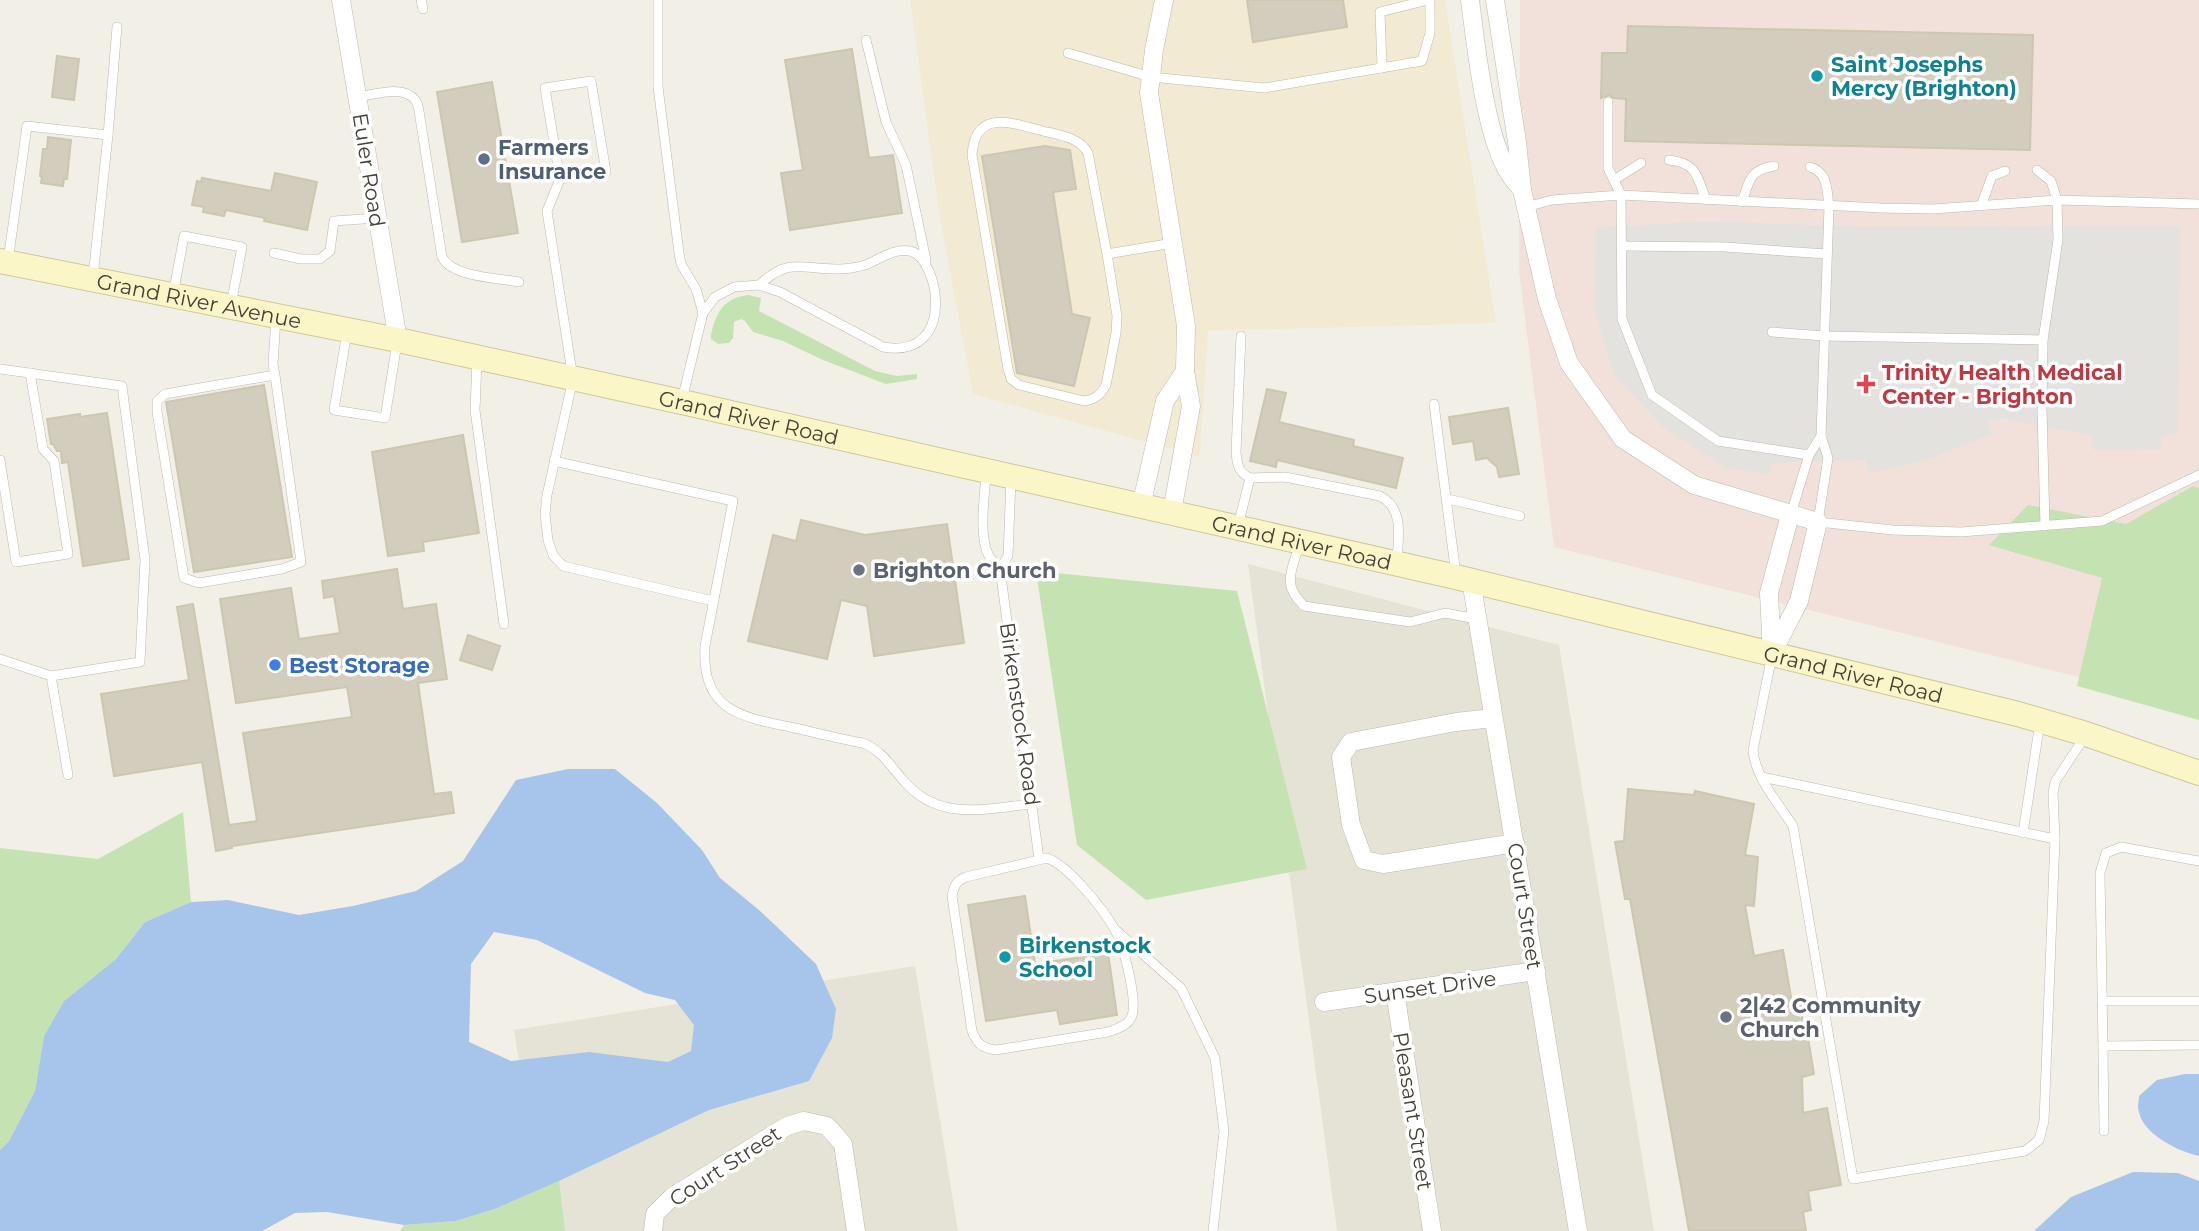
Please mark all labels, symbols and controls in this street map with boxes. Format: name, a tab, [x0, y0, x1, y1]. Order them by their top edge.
place label: Saint Josephs Mercy (Brighton)	[1831, 52, 2017, 101]
marker: Saint Josephs Mercy (Brighton)	[1809, 68, 1825, 84]
street label: Euler Road	[348, 111, 390, 229]
place label: Farmers Insurance	[498, 135, 606, 184]
marker: Farmers Insurance	[476, 151, 492, 167]
street label: Grand River Avenue	[95, 268, 304, 333]
place label: Trinity Health Medical Center - Brighton	[1882, 360, 2123, 409]
marker: Trinity Health Medical Center - Brighton	[1856, 374, 1876, 394]
street label: Grand River Road	[657, 385, 841, 450]
street label: Grand River Road	[1210, 510, 1394, 575]
place label: Brighton Church	[873, 558, 1056, 583]
marker: Brighton Church	[851, 562, 867, 578]
street label: Birkenstock Road	[995, 621, 1045, 807]
street label: Grand River Road	[1761, 640, 1946, 708]
place label: Best Storage	[289, 653, 430, 678]
marker: Best Storage	[267, 657, 283, 673]
street label: Court Street	[1503, 841, 1547, 971]
place label: Birkenstock School	[1019, 933, 1151, 982]
marker: Birkenstock School	[997, 949, 1013, 965]
street label: Sunset Drive	[1362, 965, 1498, 1009]
place label: 2|42 Community Church	[1740, 993, 1921, 1042]
marker: 2|42 Community Church	[1718, 1009, 1734, 1025]
street label: Pleasant Street	[1388, 1030, 1438, 1192]
street label: Court Street	[665, 1121, 785, 1211]

